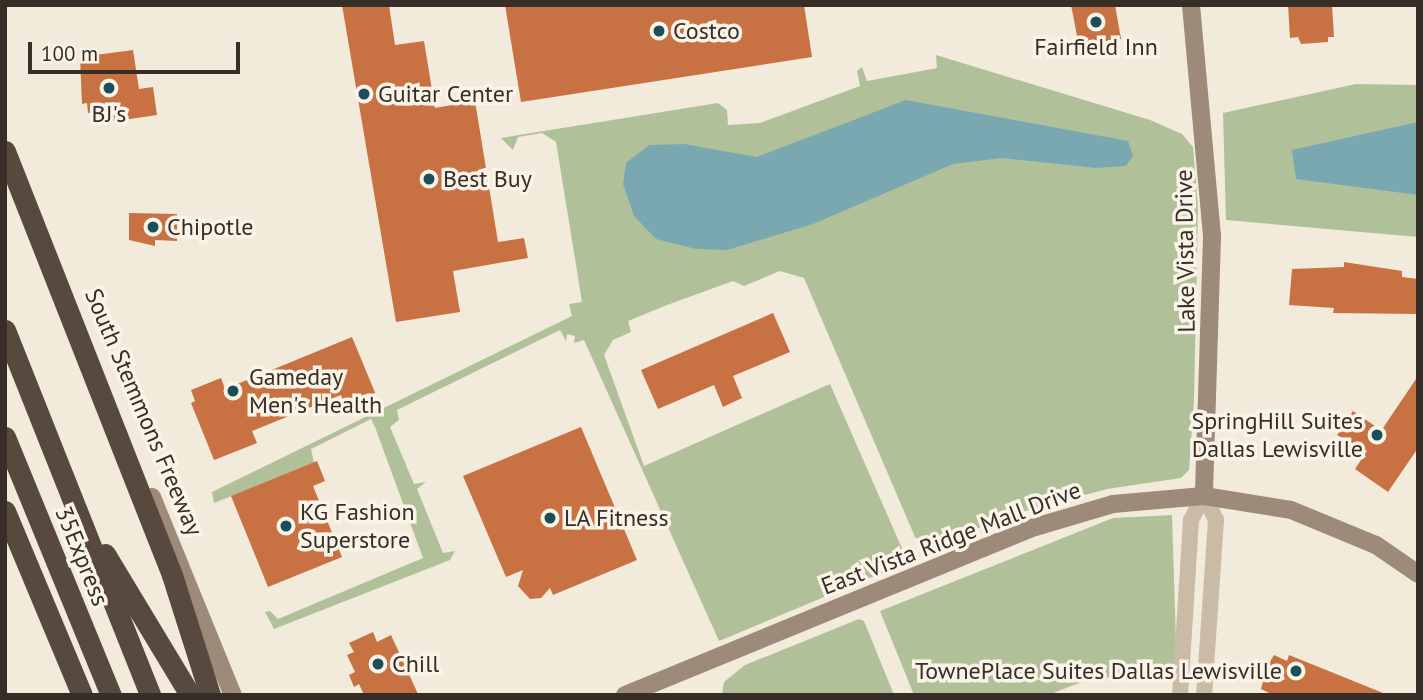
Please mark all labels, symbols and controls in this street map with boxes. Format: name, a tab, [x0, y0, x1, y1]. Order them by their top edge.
marker: Fairfield Inn	[1088, 14, 1104, 30]
place label: Costco	[673, 17, 740, 45]
marker: Costco	[651, 23, 667, 39]
scale bar	[32, 28, 243, 72]
place label: Fairfield Inn	[1034, 33, 1158, 61]
text: 100 m	[41, 40, 98, 67]
marker: BJ's	[101, 80, 117, 96]
place label: Guitar Center	[378, 80, 513, 108]
marker: Guitar Center	[356, 86, 372, 102]
place label: BJ's	[92, 100, 126, 128]
place label: Best Buy	[443, 165, 532, 193]
street label: Lake Vista Drive	[1169, 169, 1201, 333]
marker: Best Buy	[421, 171, 437, 187]
place label: Chipotle	[167, 213, 253, 241]
marker: Chipotle	[145, 219, 161, 235]
street label: South Stemmons Freeway	[79, 284, 209, 540]
place label: Gameday Men's Health	[249, 363, 382, 419]
marker: Gameday Men's Health	[223, 381, 243, 401]
place label: SpringHill Suites Dallas Lewisville	[1191, 407, 1363, 463]
marker: SpringHill Suites Dallas Lewisville	[1369, 427, 1385, 443]
street label: East Vista Ridge Mall Drive	[817, 475, 1085, 601]
place label: KG Fashion Superstore	[300, 498, 415, 554]
street label: 35Express	[49, 502, 115, 610]
place label: LA Fitness	[564, 504, 670, 532]
marker: LA Fitness	[542, 510, 558, 526]
marker: KG Fashion Superstore	[278, 518, 294, 534]
place label: Chill	[392, 650, 439, 678]
marker: Chill	[370, 656, 386, 672]
place label: TownePlace Suites Dallas Lewisville	[915, 657, 1282, 685]
marker: TownePlace Suites Dallas Lewisville	[1288, 663, 1304, 679]

